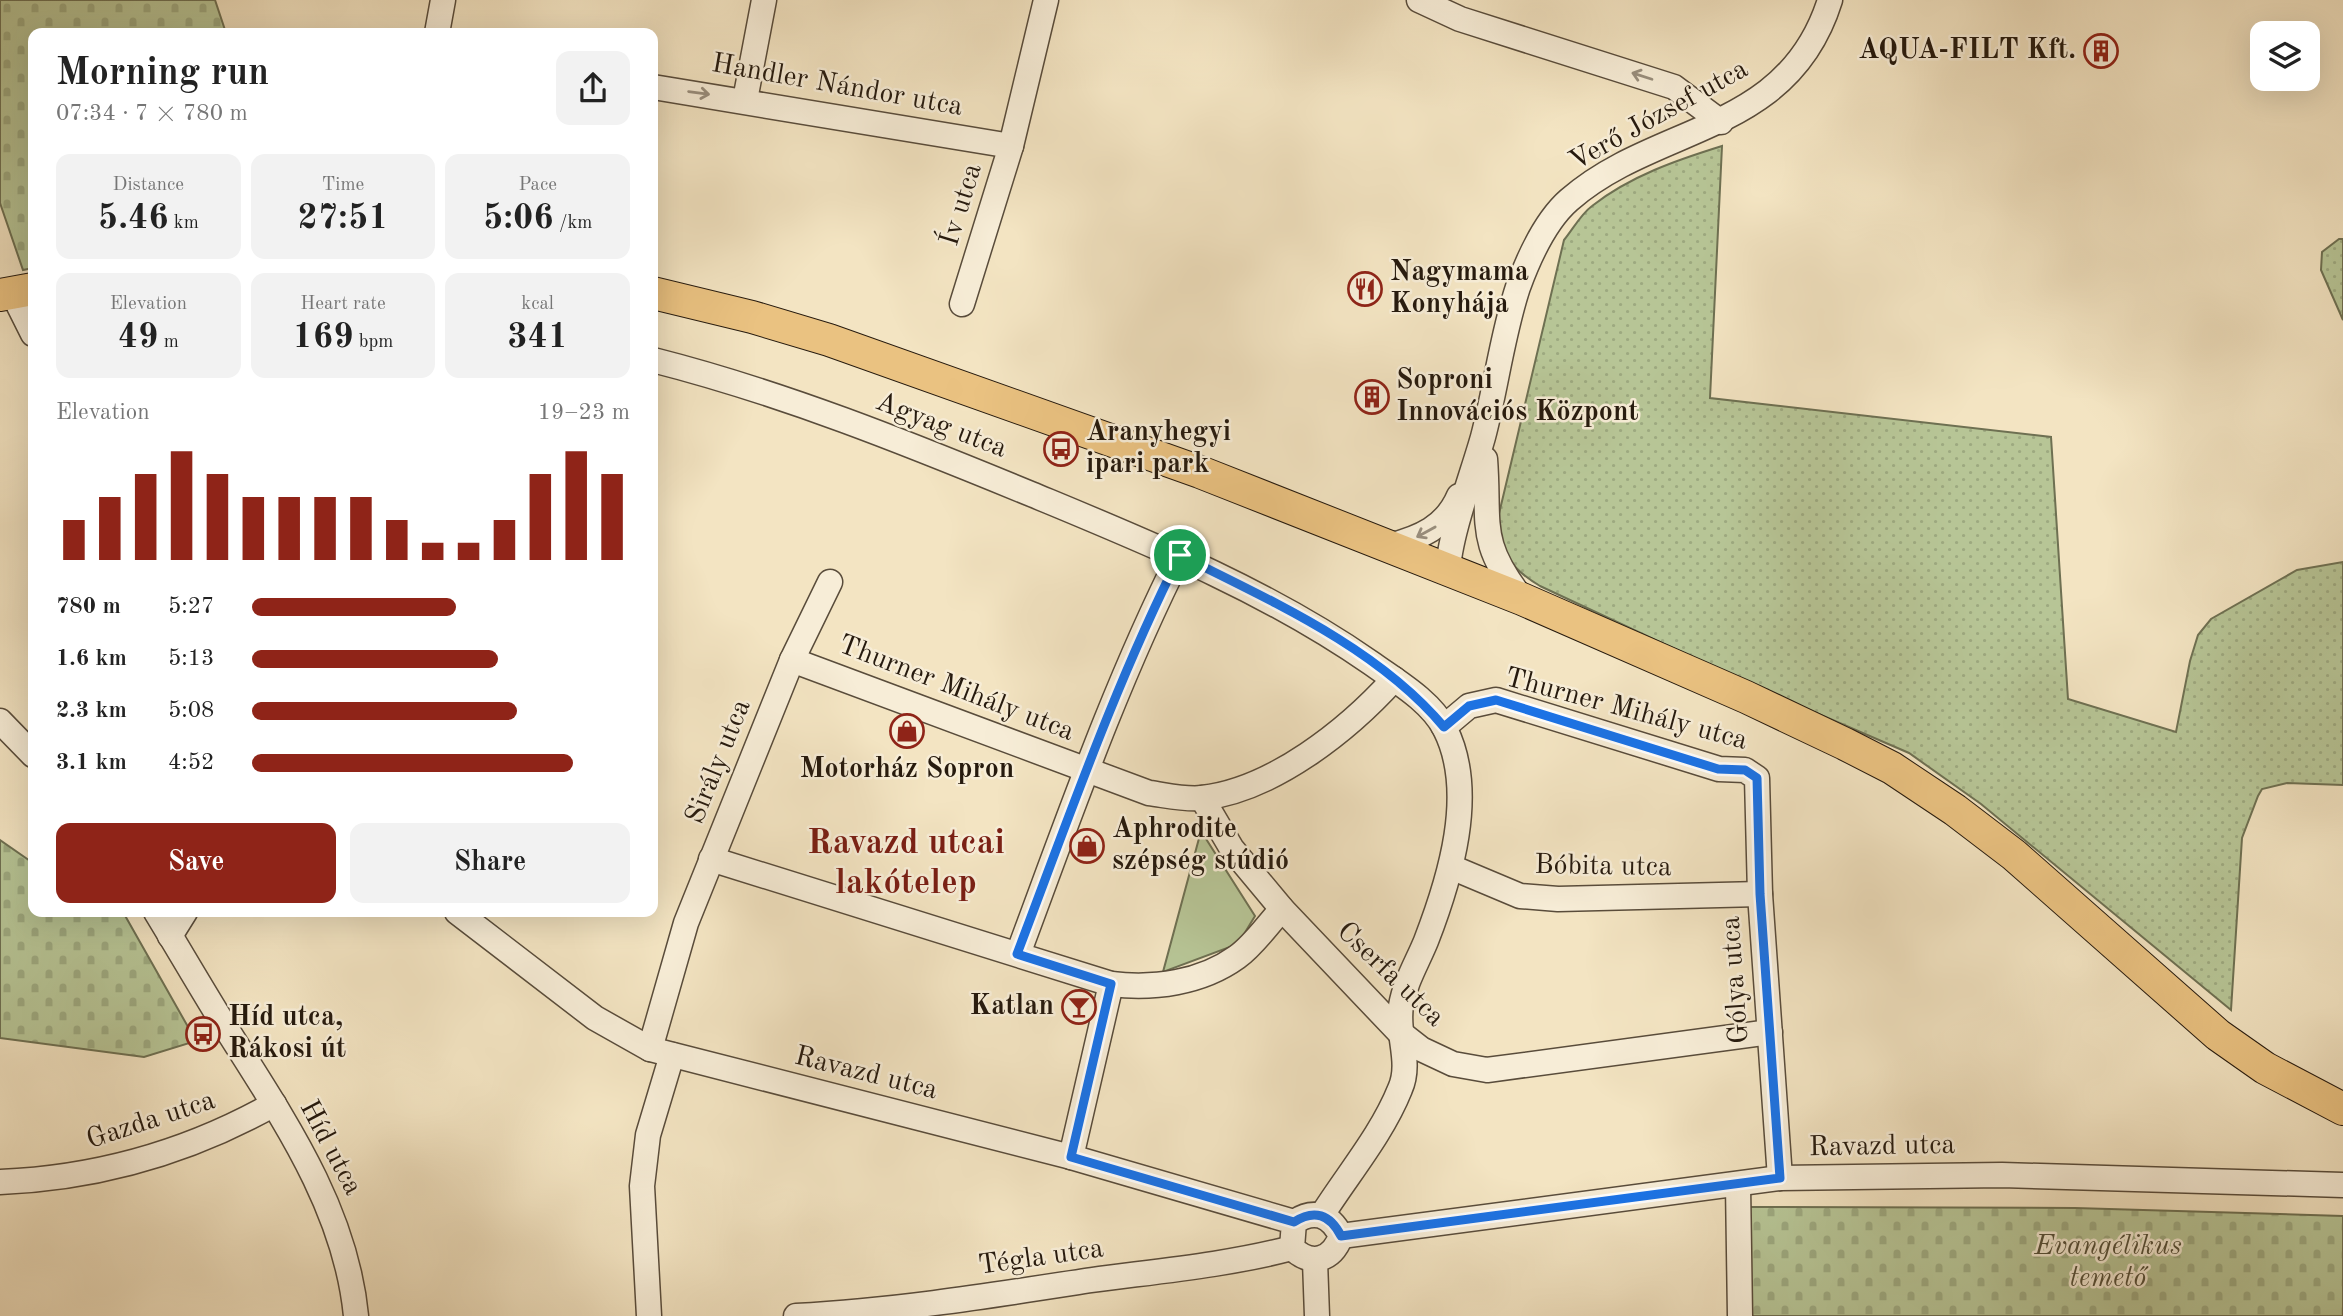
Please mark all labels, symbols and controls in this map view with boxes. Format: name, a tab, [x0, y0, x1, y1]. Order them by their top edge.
map controls	[2250, 21, 2320, 91]
button: layers	[2250, 21, 2320, 91]
building icon: AQUA-FILT Kft.	[2082, 32, 2120, 70]
place label: AQUA-FILT Kft.	[1858, 37, 2076, 65]
street label: Handler Nándor utca	[709, 50, 965, 122]
button: share	[556, 51, 630, 125]
text: Morning run	[56, 55, 269, 93]
street label: Verő József utca	[1565, 55, 1753, 177]
one-way arrow	[1631, 69, 1653, 82]
one-way arrow	[687, 87, 710, 100]
text: 07:34 · 7 × 780 m	[56, 102, 248, 125]
street label: Ív utca	[931, 159, 988, 250]
text: Distance	[113, 176, 184, 195]
text: Time	[322, 176, 364, 195]
text: Pace	[518, 176, 557, 195]
text: 5.46	[98, 201, 169, 236]
text: 27:51	[297, 201, 389, 236]
text: 5:06	[483, 201, 554, 236]
text: km	[169, 214, 199, 233]
text: /km	[554, 214, 592, 233]
place label: Nagymama Konyhája	[1390, 259, 1529, 319]
restaurant icon: Nagymama Konyhája	[1346, 270, 1384, 308]
text: Elevation	[110, 295, 187, 314]
text: Heart rate	[300, 295, 386, 314]
text: kcal	[521, 295, 554, 314]
text: 49	[118, 320, 158, 355]
text: 169	[293, 320, 353, 355]
text: 341	[507, 320, 568, 355]
text: m	[158, 333, 179, 352]
text: bpm	[353, 333, 393, 352]
place label: Soproni Innovációs Központ	[1396, 367, 1639, 427]
building icon: Soproni Innovációs Központ	[1353, 378, 1391, 416]
street label: Agyag utca	[872, 388, 1011, 464]
text: Elevation	[56, 401, 150, 424]
text: 19–23 m	[538, 401, 630, 424]
place label: Aranyhegyi ipari park	[1086, 419, 1231, 479]
bus stop icon: Aranyhegyi ipari park	[1042, 430, 1080, 468]
pin	[1150, 525, 1210, 585]
one-way arrow	[1416, 526, 1437, 539]
icon: arrive	[1161, 536, 1199, 574]
text: 780 m	[56, 595, 121, 618]
text: 5:27	[168, 595, 214, 618]
street label: Thurner Mihály utca	[834, 631, 1078, 747]
text: 1.6 km	[56, 647, 127, 670]
text: 5:13	[168, 647, 214, 670]
street label: Thurner Mihály utca	[1502, 664, 1751, 756]
street label: Sirály utca	[681, 696, 757, 828]
text: 2.3 km	[56, 699, 127, 722]
text: 5:08	[168, 699, 214, 722]
shop icon: Motorház Sopron	[888, 712, 926, 750]
text: 3.1 km	[56, 751, 127, 774]
text: 4:52	[168, 751, 214, 774]
place label: Motorház Sopron	[800, 756, 1014, 784]
place label: Aphrodite szépség stúdió	[1112, 816, 1289, 876]
button: Save	[56, 823, 336, 903]
button: Share	[350, 823, 630, 903]
district label: Ravazd utcai lakótelep	[807, 826, 1005, 901]
shop icon: Aphrodite szépség stúdió	[1068, 827, 1106, 865]
street label: Bóbita utca	[1534, 852, 1672, 882]
street label: Gólya utca	[1718, 915, 1754, 1045]
street label: Cserfa utca	[1331, 917, 1449, 1033]
bar icon: Katlan	[1060, 988, 1098, 1026]
place label: Katlan	[970, 993, 1054, 1021]
place label: Híd utca, Rákosi út	[228, 1004, 346, 1064]
bus stop icon: Híd utca, Rákosi út	[184, 1015, 222, 1053]
street label: Ravazd utca	[792, 1043, 941, 1105]
street label: Gazda utca	[83, 1087, 219, 1155]
street label: Híd utca	[293, 1096, 367, 1200]
street label: Ravazd utca	[1809, 1132, 1956, 1162]
park label: Evangélikus temető	[2033, 1233, 2182, 1293]
street label: Tégla utca	[977, 1235, 1106, 1281]

